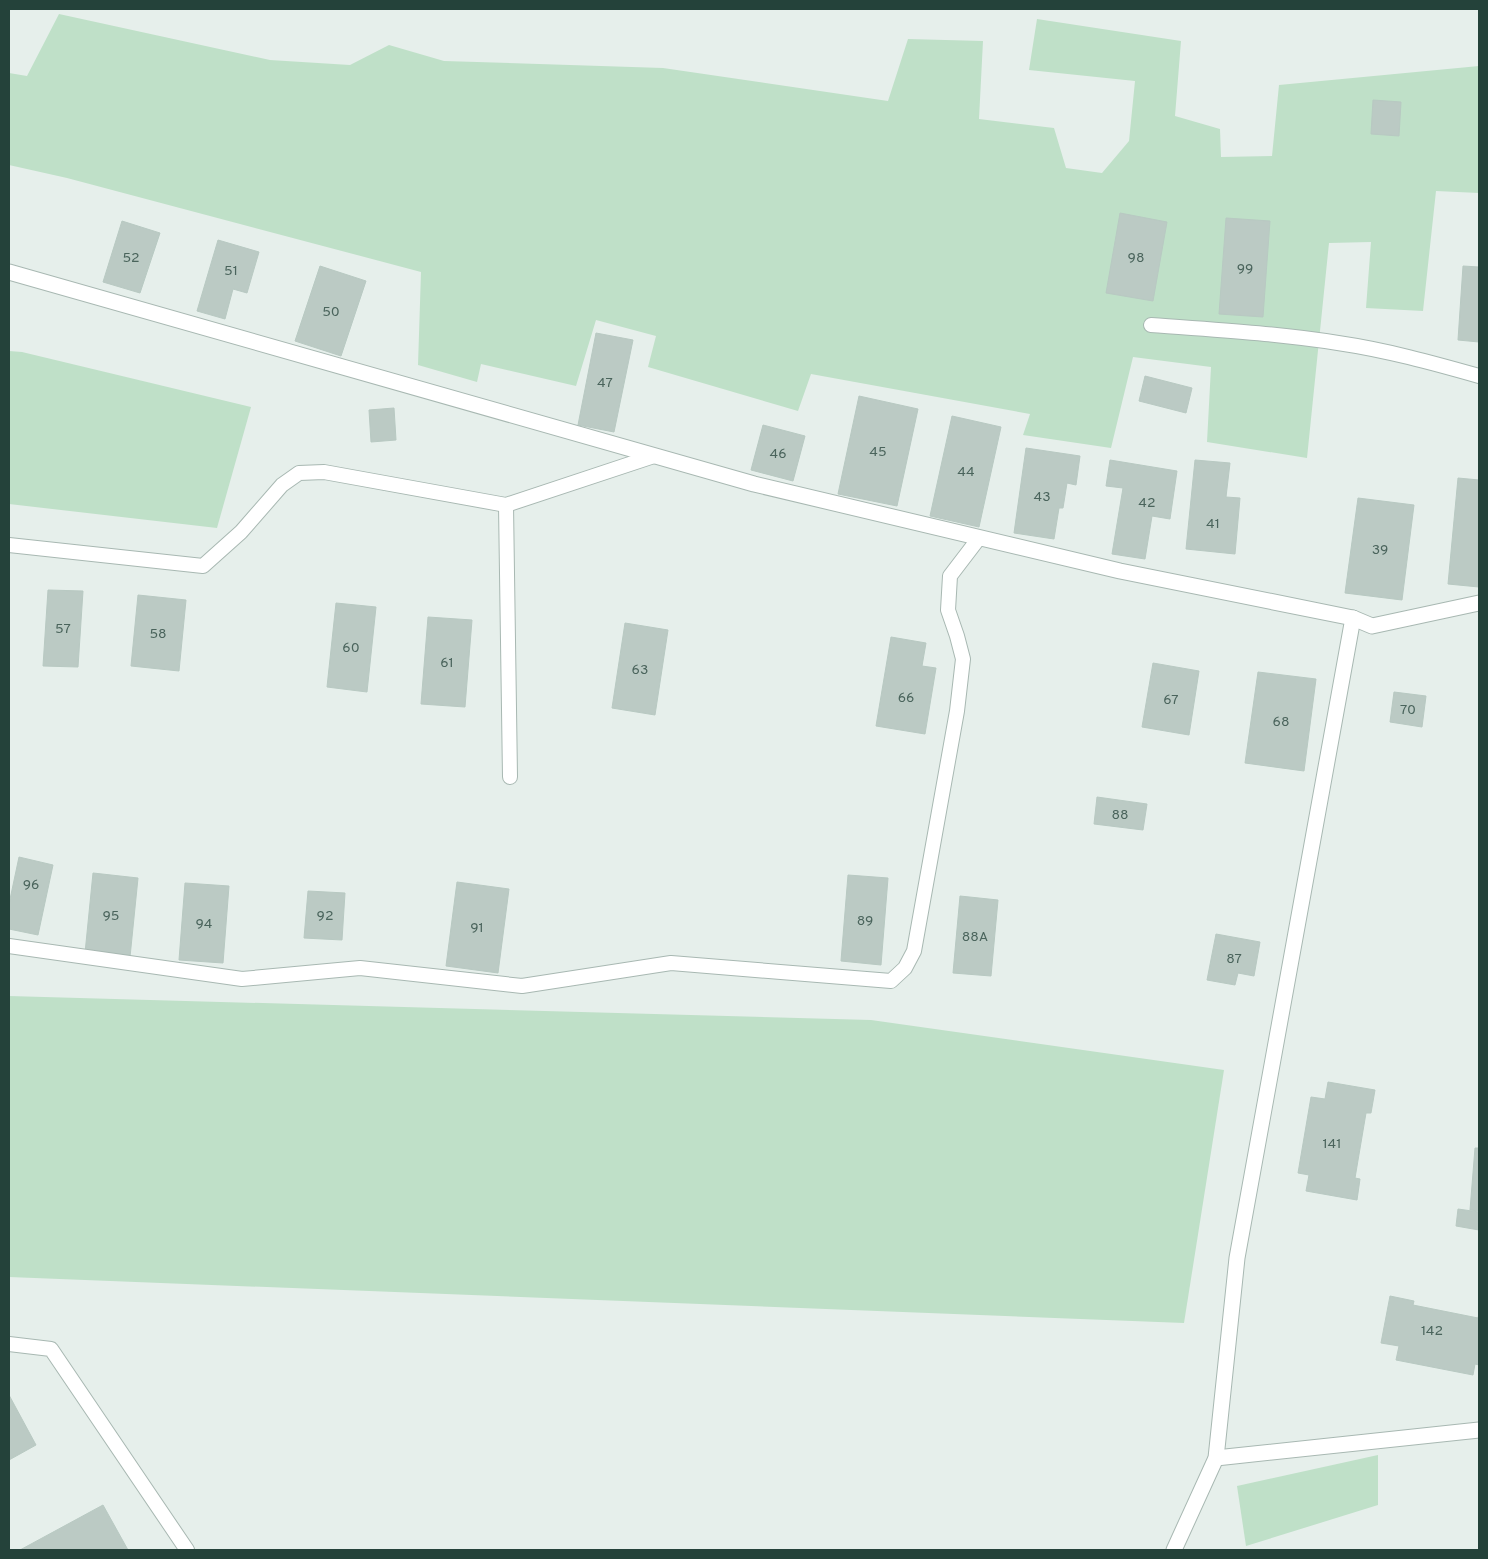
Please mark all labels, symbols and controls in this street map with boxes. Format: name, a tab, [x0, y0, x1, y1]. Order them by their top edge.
house number: 52	[122, 250, 140, 267]
house number: 98	[1128, 250, 1144, 267]
house number: 99	[1237, 261, 1253, 278]
house number: 51	[224, 263, 238, 280]
house number: 50	[322, 304, 340, 321]
house number: 47	[597, 375, 613, 392]
house number: 45	[869, 444, 887, 461]
house number: 46	[769, 446, 787, 463]
house number: 44	[957, 464, 975, 481]
house number: 43	[1033, 489, 1051, 506]
house number: 42	[1138, 495, 1156, 512]
house number: 41	[1206, 516, 1220, 533]
house number: 39	[1372, 542, 1388, 559]
house number: 57	[55, 621, 71, 638]
house number: 58	[149, 626, 167, 643]
house number: 60	[342, 640, 360, 657]
house number: 61	[440, 655, 454, 672]
house number: 63	[632, 662, 648, 679]
house number: 66	[898, 690, 914, 707]
house number: 67	[1163, 692, 1179, 709]
house number: 70	[1400, 702, 1416, 719]
house number: 68	[1273, 714, 1289, 731]
house number: 88	[1111, 807, 1129, 824]
house number: 96	[23, 877, 39, 894]
house number: 95	[102, 908, 120, 925]
house number: 92	[317, 908, 333, 925]
house number: 89	[857, 913, 873, 930]
house number: 94	[195, 916, 213, 933]
house number: 91	[470, 920, 484, 937]
house number: 88А	[962, 929, 988, 946]
house number: 87	[1226, 951, 1242, 968]
house number: 141	[1323, 1136, 1341, 1153]
house number: 142	[1421, 1323, 1443, 1340]

